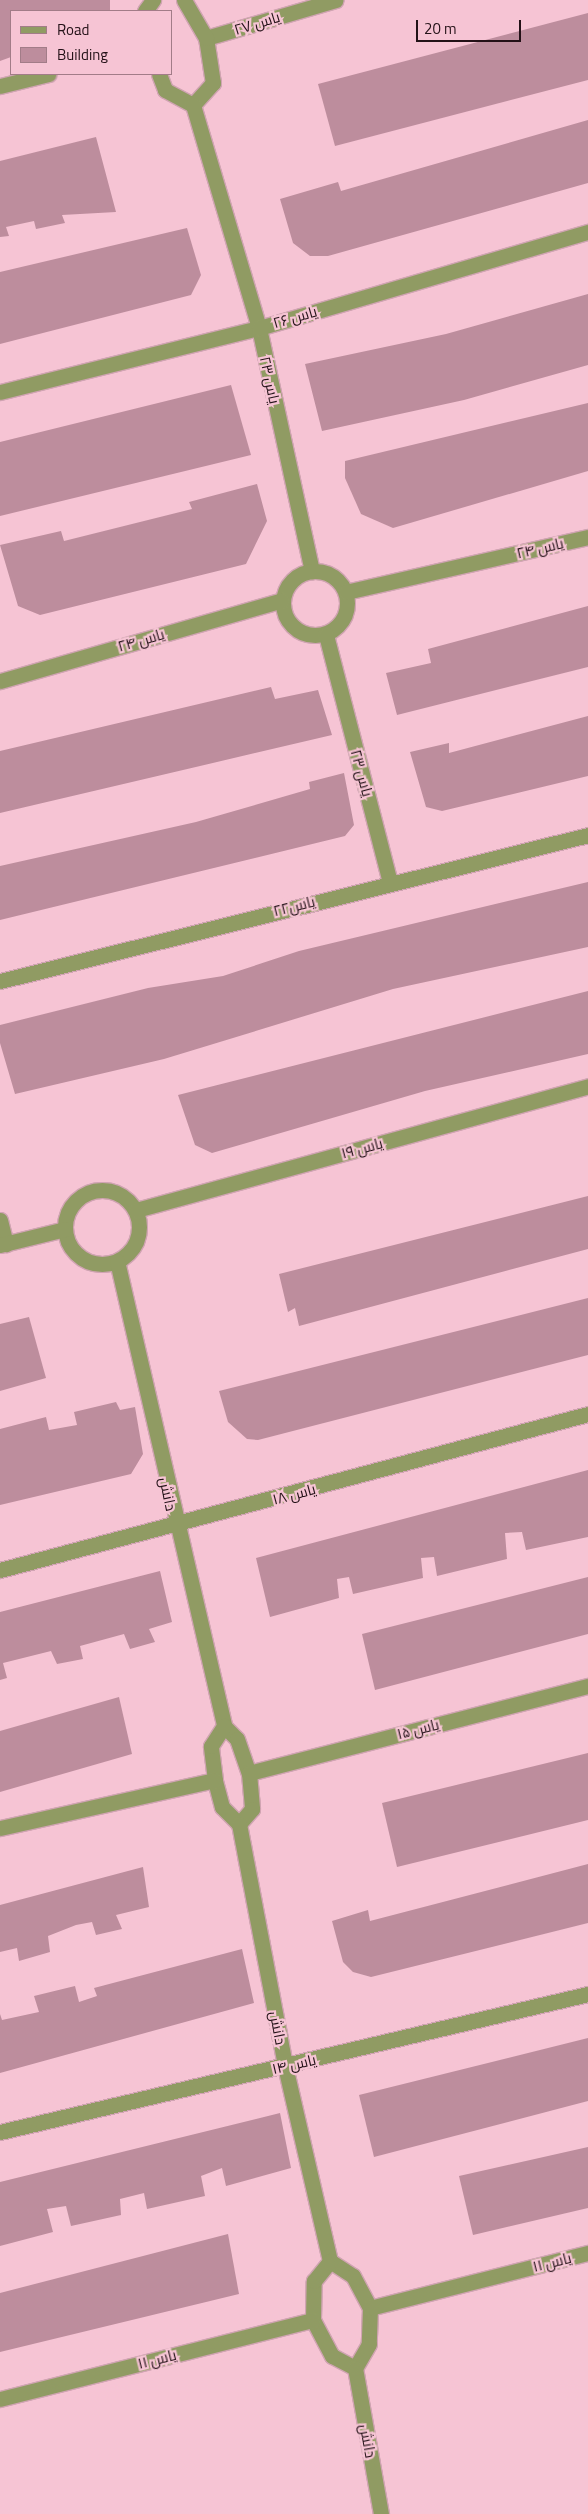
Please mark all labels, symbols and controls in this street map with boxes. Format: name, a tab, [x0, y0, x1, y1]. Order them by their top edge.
street label: یاس ۲۷	[232, 7, 282, 39]
legend	[10, 10, 172, 75]
scale bar	[418, 10, 523, 42]
text: 20 m	[424, 17, 457, 40]
text: Road	[57, 18, 89, 41]
text: Building	[57, 43, 108, 66]
street label: یاس ۲۶	[271, 302, 319, 332]
street label: یاس ۲۳	[256, 355, 284, 405]
street label: یاس ۲۴	[515, 534, 565, 562]
street label: یاس ۲۴	[116, 625, 166, 655]
street label: یاس ۲۳	[347, 748, 377, 798]
street label: یاس۲۲	[271, 892, 317, 920]
street label: یاس ۱۹	[339, 1134, 385, 1162]
street label: دانش	[156, 1476, 180, 1512]
street label: یاس ۱۸	[270, 1480, 318, 1508]
street label: یاس ۱۵	[395, 1715, 441, 1743]
street label: دانش	[266, 2010, 290, 2046]
street label: یاس ۱۴	[270, 2050, 318, 2078]
street label: یاس ۱۱	[531, 2249, 573, 2275]
street label: یاس ۱۱	[136, 2346, 178, 2372]
street label: دانش	[356, 2423, 380, 2459]

